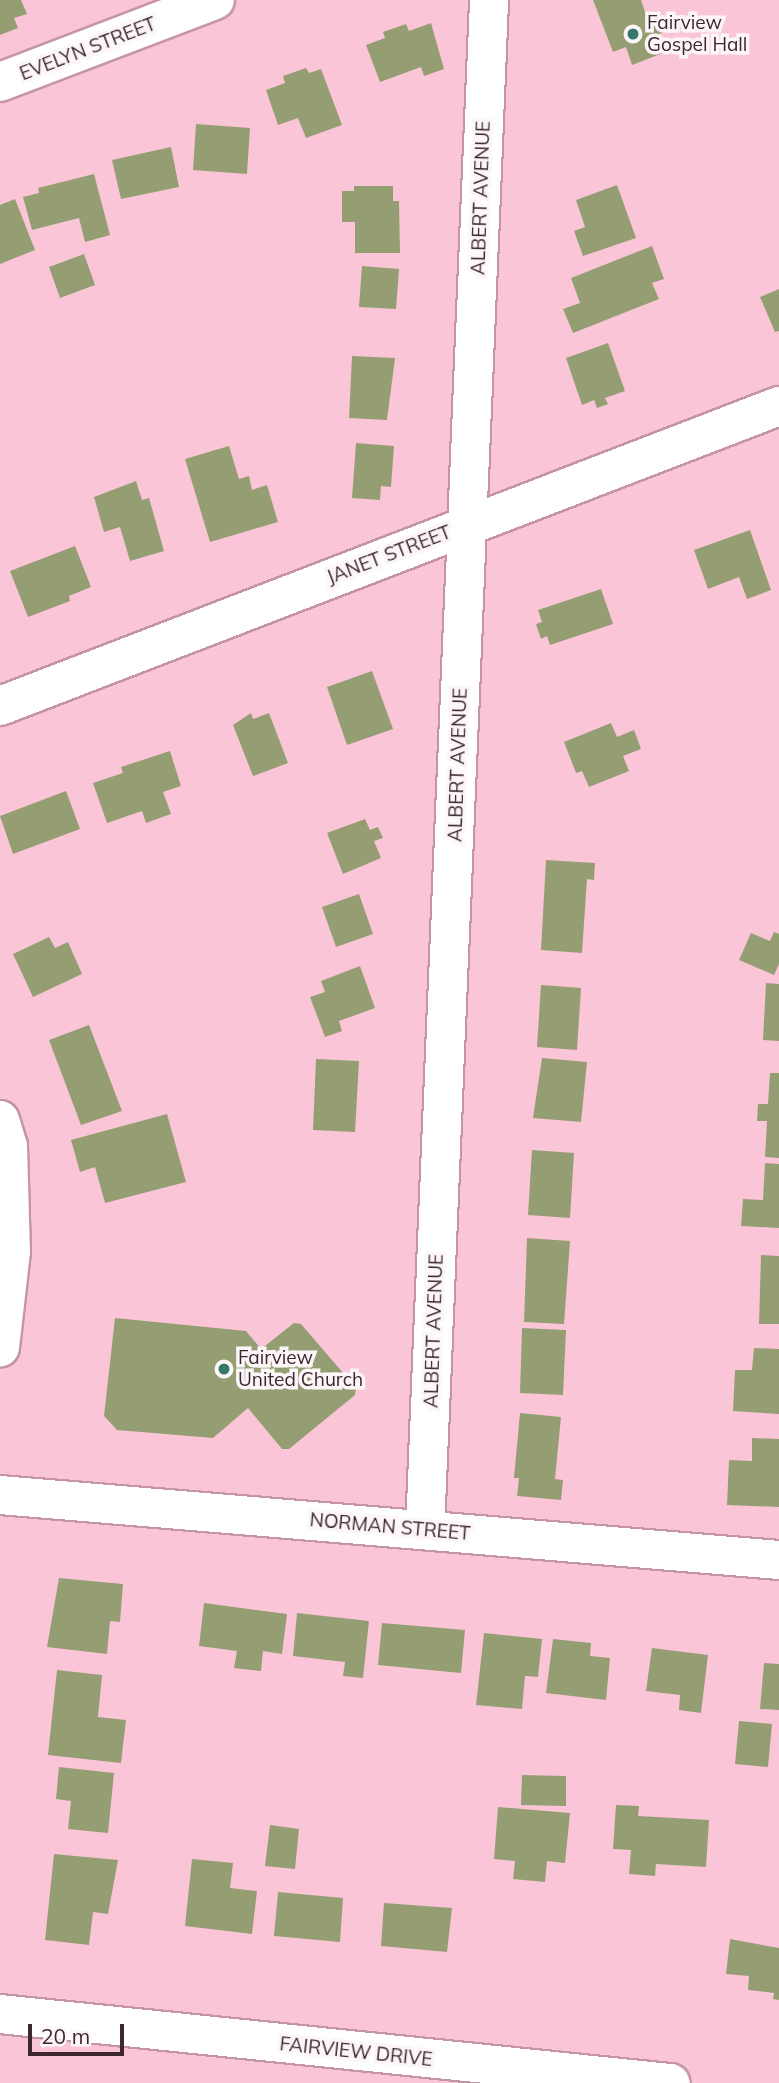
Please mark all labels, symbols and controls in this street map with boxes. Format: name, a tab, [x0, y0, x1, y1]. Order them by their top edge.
street label: EVELYN STREET	[17, 12, 159, 86]
place label: Fairview Gospel Hall	[647, 12, 747, 56]
marker: Fairview Gospel Hall	[625, 26, 641, 42]
street label: ALBERT AVENUE	[467, 121, 495, 275]
street label: JANET STREET	[324, 521, 454, 589]
street label: ALBERT AVENUE	[444, 688, 472, 842]
street label: ALBERT AVENUE	[420, 1254, 448, 1408]
place label: Fairview United Church	[238, 1347, 363, 1391]
marker: Fairview United Church	[216, 1361, 232, 1377]
street label: NORMAN STREET	[309, 1509, 471, 1545]
scale bar	[32, 2010, 128, 2054]
text: 20 m	[41, 2023, 90, 2049]
street label: FAIRVIEW DRIVE	[279, 2033, 433, 2071]

